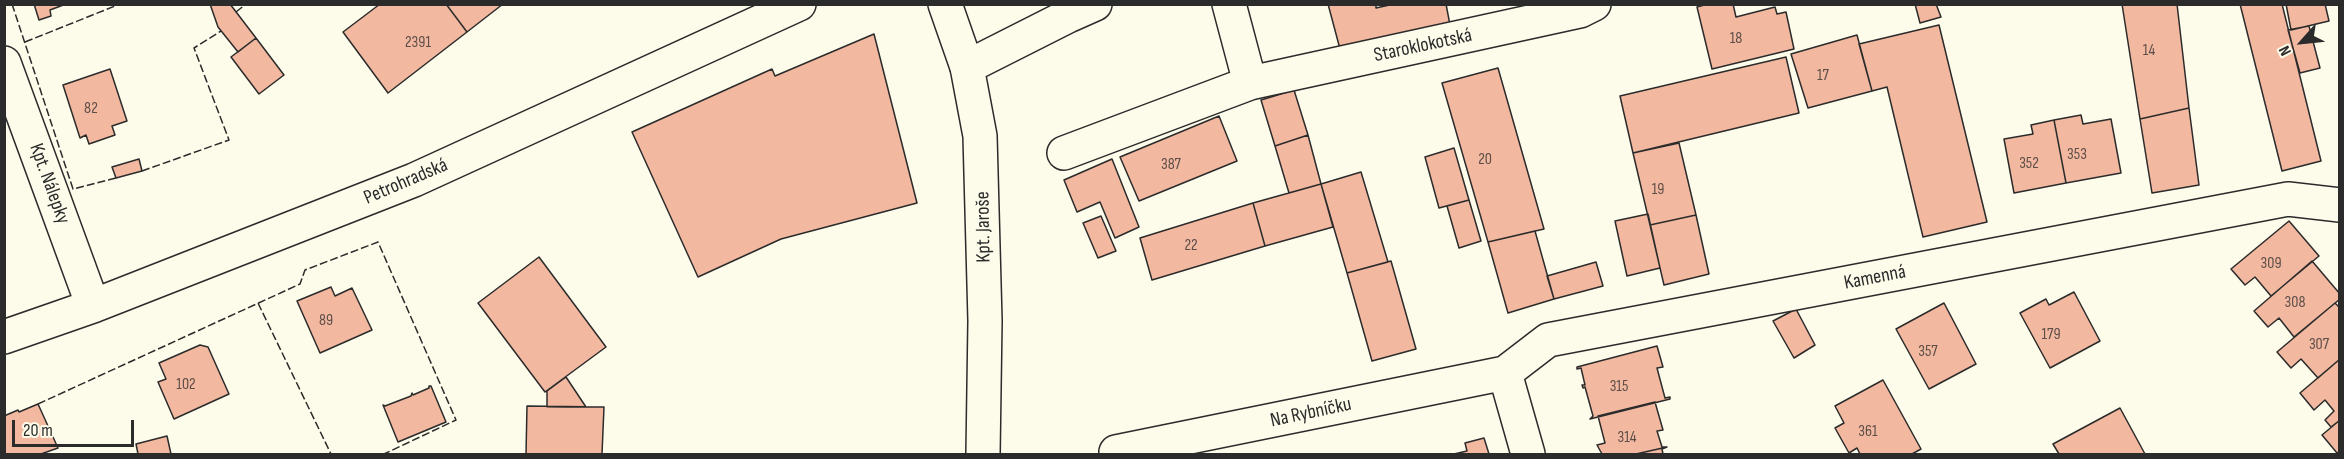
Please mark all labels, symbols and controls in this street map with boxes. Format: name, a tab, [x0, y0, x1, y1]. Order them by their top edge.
north arrow	[2272, 12, 2332, 72]
street label: Staroklokotská	[1372, 24, 1474, 68]
house number: 18	[1730, 29, 1742, 49]
house number: 2391	[405, 33, 431, 53]
house number: 14	[2143, 41, 2155, 61]
text: N	[2275, 42, 2296, 59]
house number: 17	[1817, 66, 1829, 86]
house number: 82	[84, 99, 98, 119]
street label: Kpt. Nálepky	[23, 141, 75, 227]
house number: 353	[2067, 145, 2087, 165]
house number: 20	[1478, 150, 1492, 170]
street label: Petrohradská	[360, 154, 452, 210]
house number: 352	[2019, 154, 2039, 174]
house number: 387	[1161, 155, 1181, 175]
house number: 19	[1652, 180, 1664, 200]
street label: Kpt. Jaroše	[971, 191, 997, 263]
house number: 22	[1184, 236, 1198, 256]
house number: 309	[2261, 254, 2281, 274]
street label: Kamenná	[1842, 260, 1908, 296]
house number: 308	[2285, 293, 2305, 313]
house number: 89	[319, 311, 333, 331]
house number: 179	[2041, 325, 2061, 345]
house number: 307	[2309, 335, 2329, 355]
house number: 357	[1918, 342, 1938, 362]
house number: 102	[176, 375, 196, 395]
house number: 315	[1610, 377, 1628, 397]
street label: Na Rybníčku	[1268, 393, 1354, 433]
scale bar	[15, 408, 136, 446]
text: 20 m	[23, 420, 53, 441]
house number: 361	[1858, 422, 1878, 442]
house number: 314	[1618, 428, 1636, 448]

